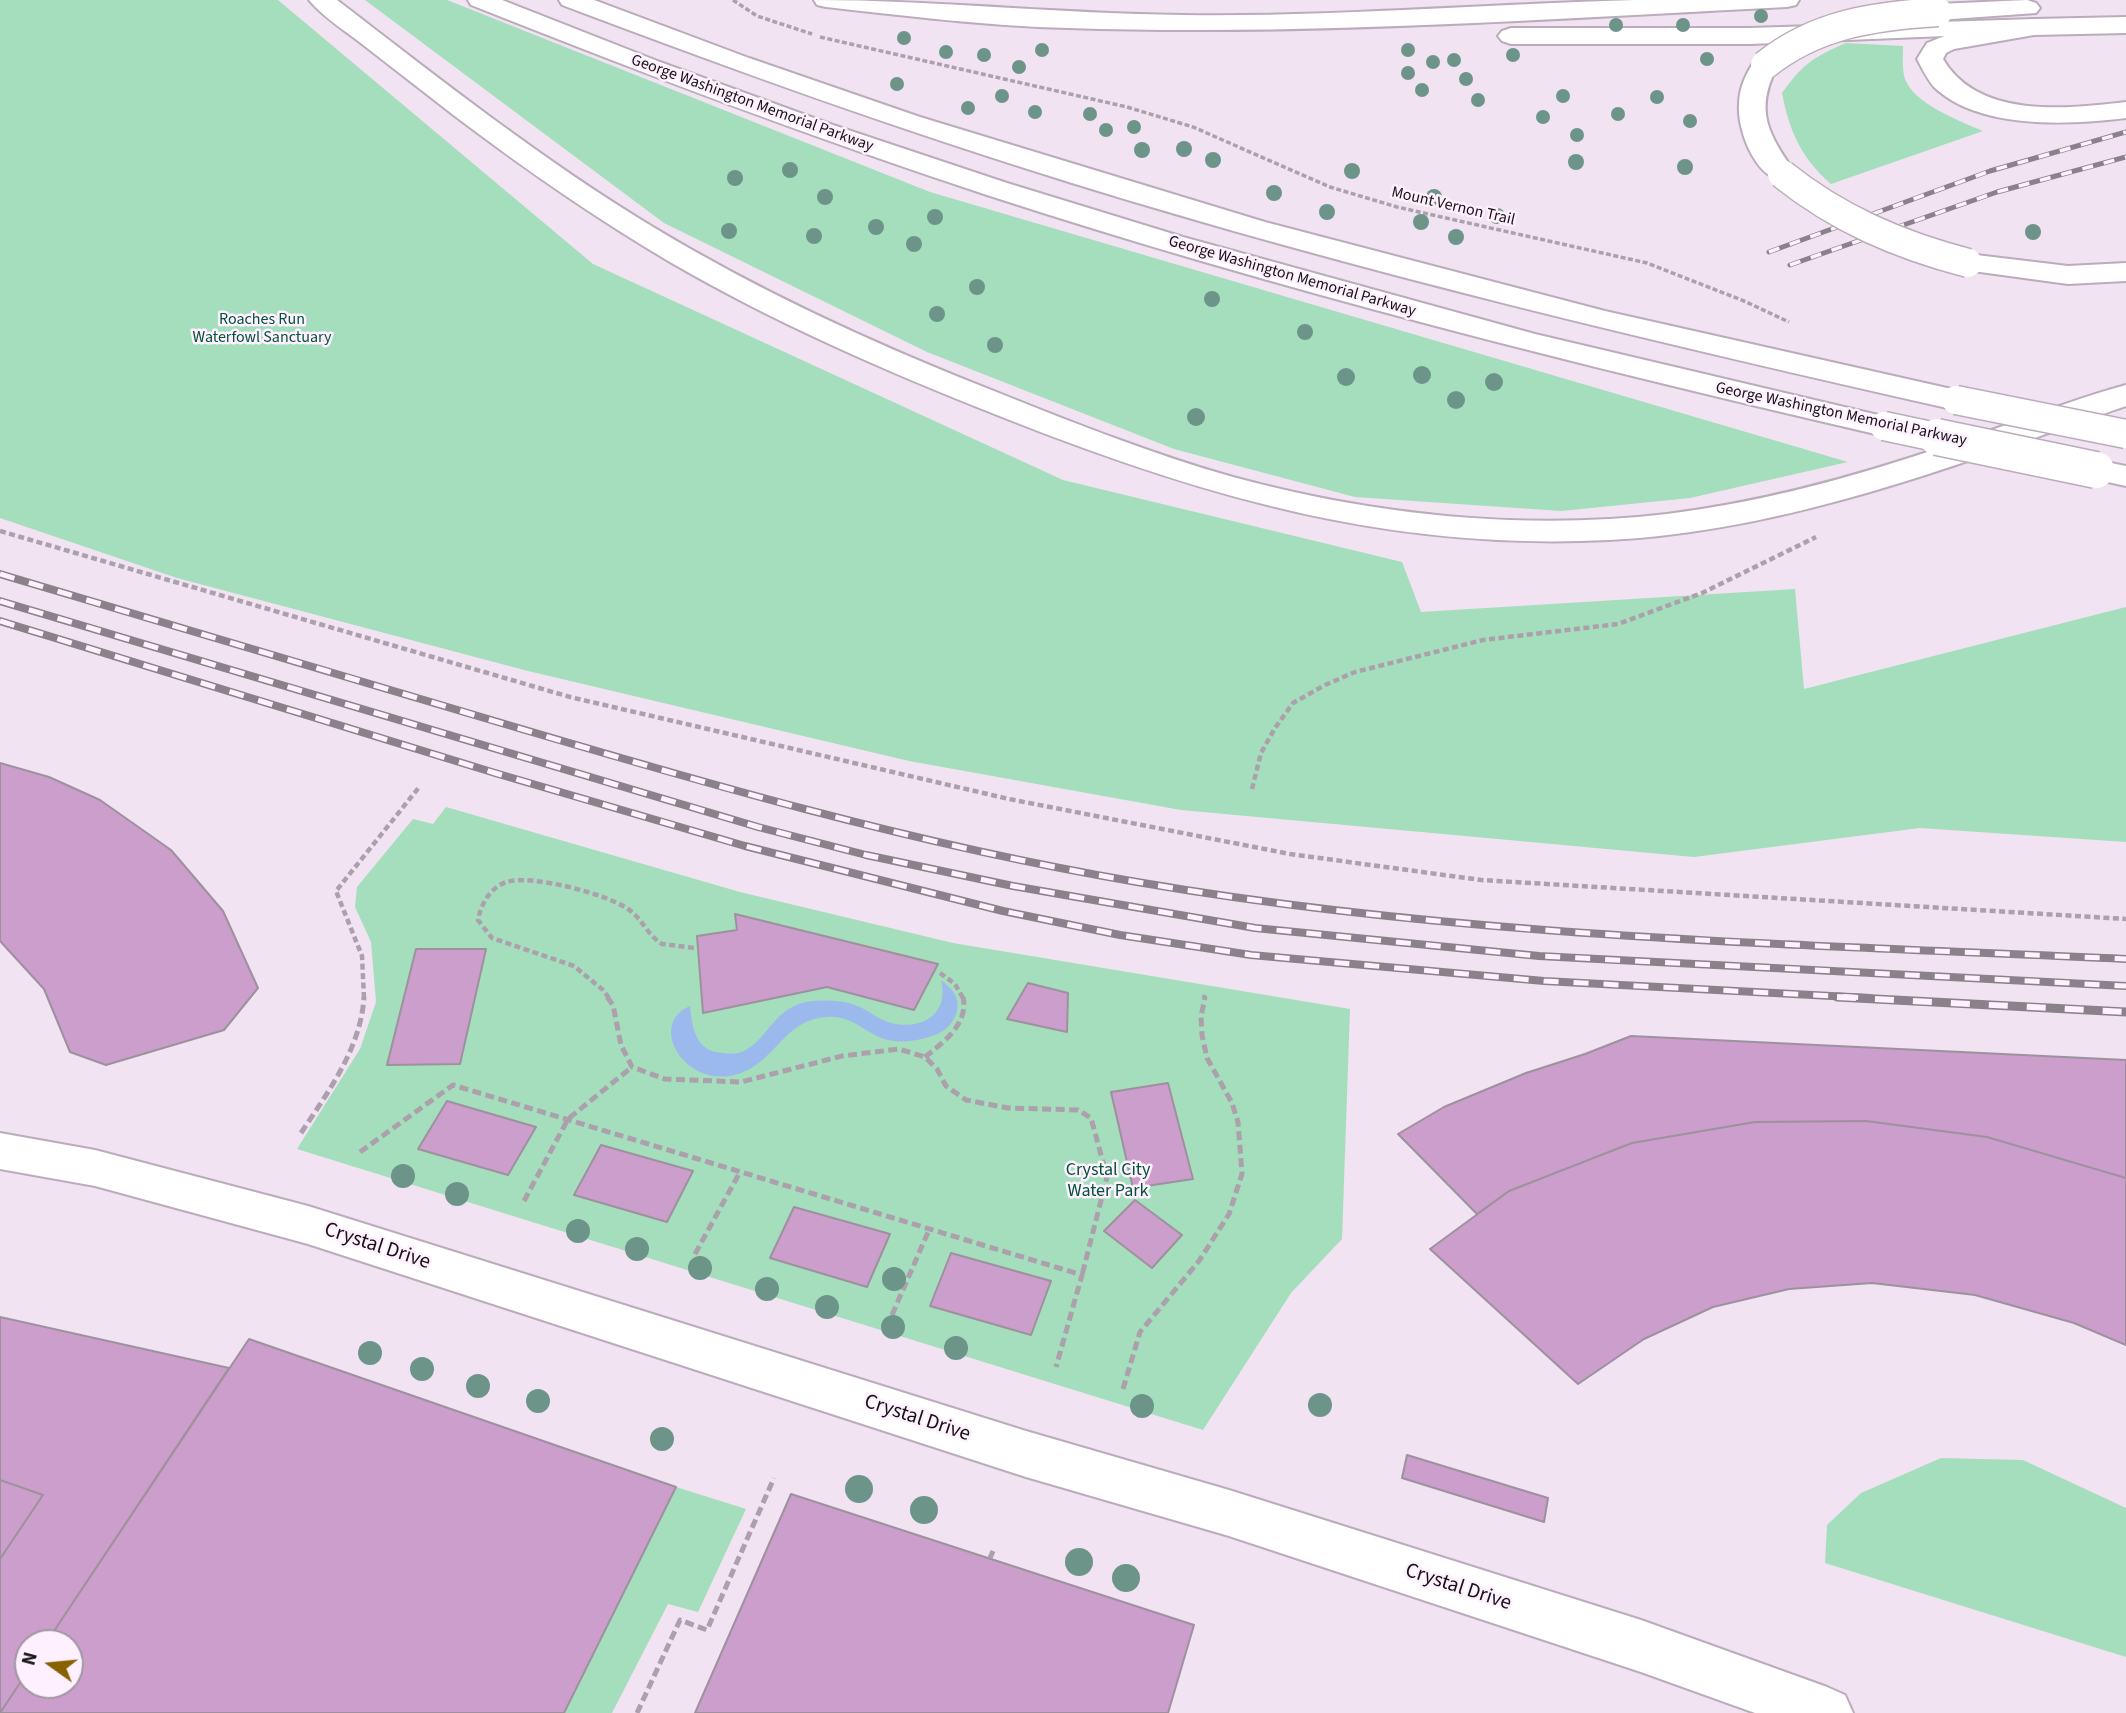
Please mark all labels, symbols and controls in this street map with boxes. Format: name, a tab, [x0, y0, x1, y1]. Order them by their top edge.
street label: George Washington Memorial Parkway	[628, 51, 876, 157]
street label: Mount Vernon Trail	[1389, 183, 1517, 231]
street label: George Washington Memorial Parkway	[1166, 232, 1418, 322]
park label: Roaches Run Waterfowl Sanctuary	[193, 310, 331, 348]
street label: George Washington Memorial Parkway	[1714, 379, 1968, 451]
park label: Crystal City Water Park	[1066, 1160, 1150, 1202]
street label: Crystal Drive	[321, 1218, 433, 1276]
street label: Crystal Drive	[861, 1390, 973, 1448]
street label: Crystal Drive	[1402, 1559, 1514, 1617]
north arrow	[14, 1629, 84, 1699]
text: N	[15, 1649, 45, 1669]

